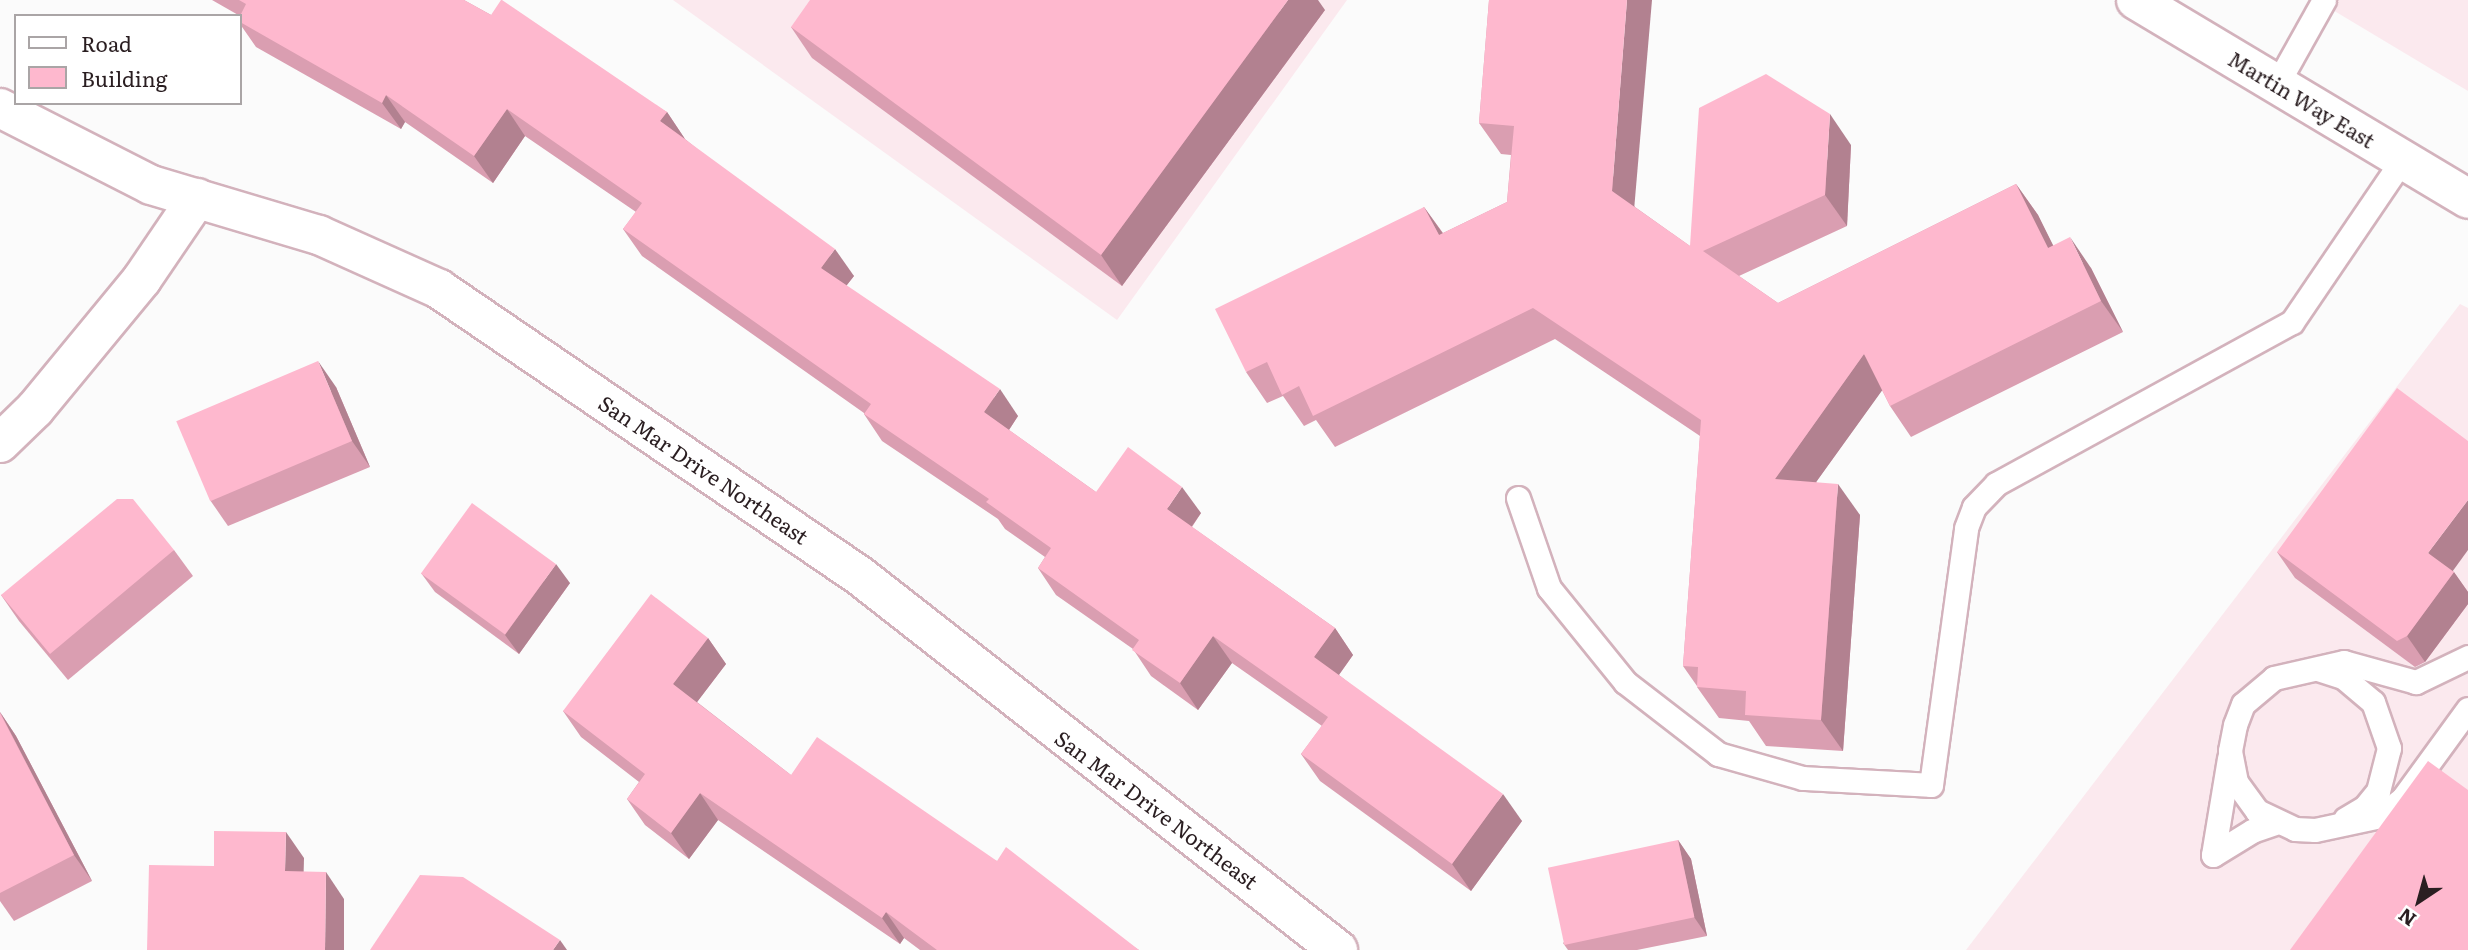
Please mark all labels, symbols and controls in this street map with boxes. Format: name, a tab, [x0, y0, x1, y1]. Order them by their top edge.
legend	[14, 14, 242, 105]
text: Road	[81, 27, 132, 58]
street label: Martin Way East	[2224, 45, 2380, 153]
text: Building	[81, 62, 167, 93]
street label: San Mar Drive Northeast	[594, 389, 814, 549]
street label: San Mar Drive Northeast	[1051, 725, 1263, 893]
north arrow	[2384, 866, 2454, 936]
text: N	[2392, 902, 2421, 934]

